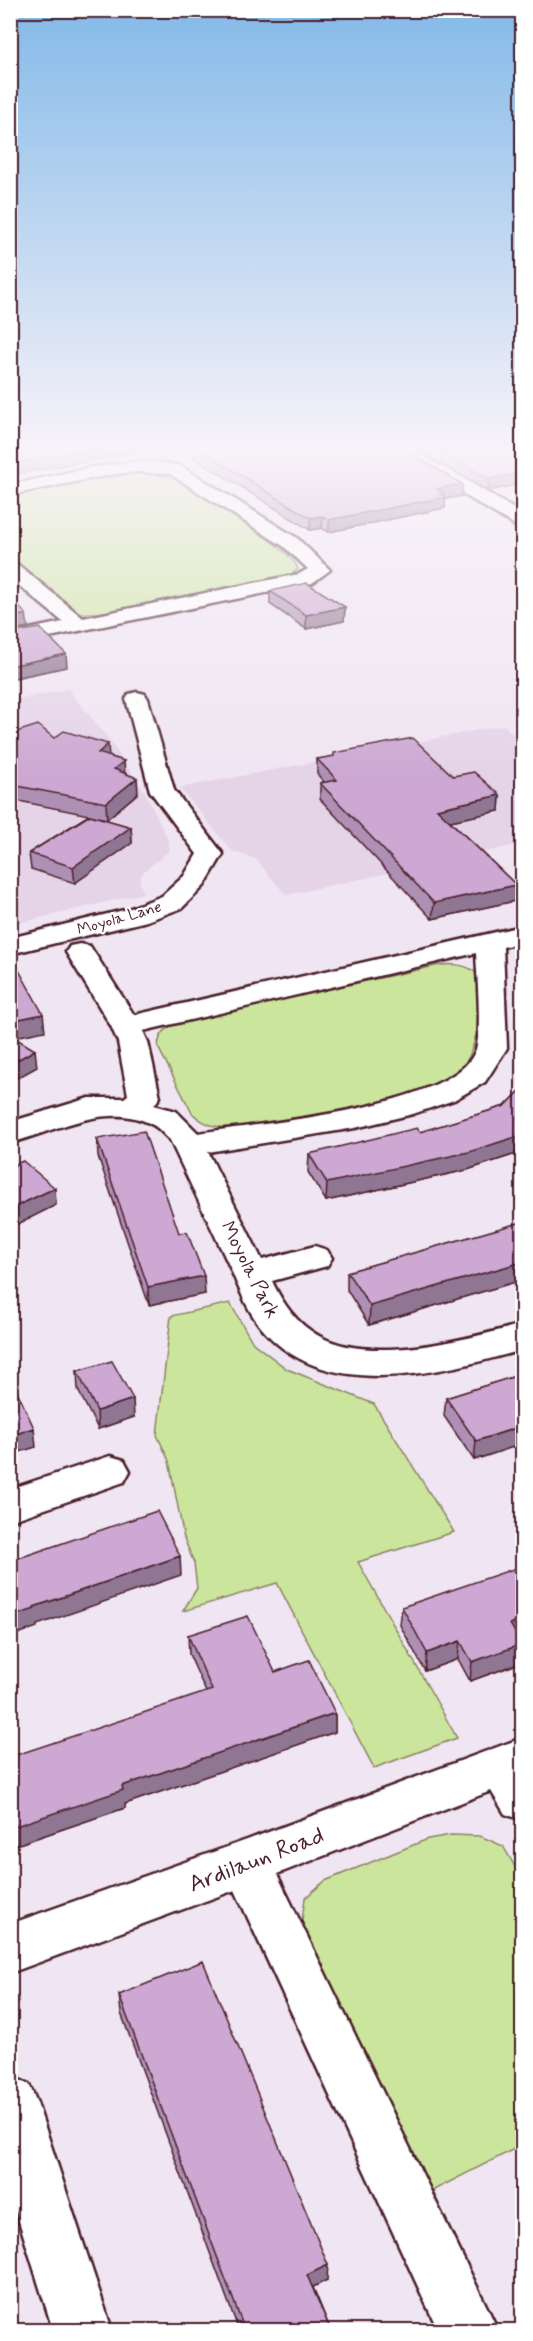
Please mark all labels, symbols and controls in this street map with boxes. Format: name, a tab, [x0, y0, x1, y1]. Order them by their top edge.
street label: Moyola Lane	[75, 896, 164, 941]
street label: Moyola Park	[214, 1217, 286, 1323]
street label: Ardilaun Road	[184, 1820, 329, 1900]

